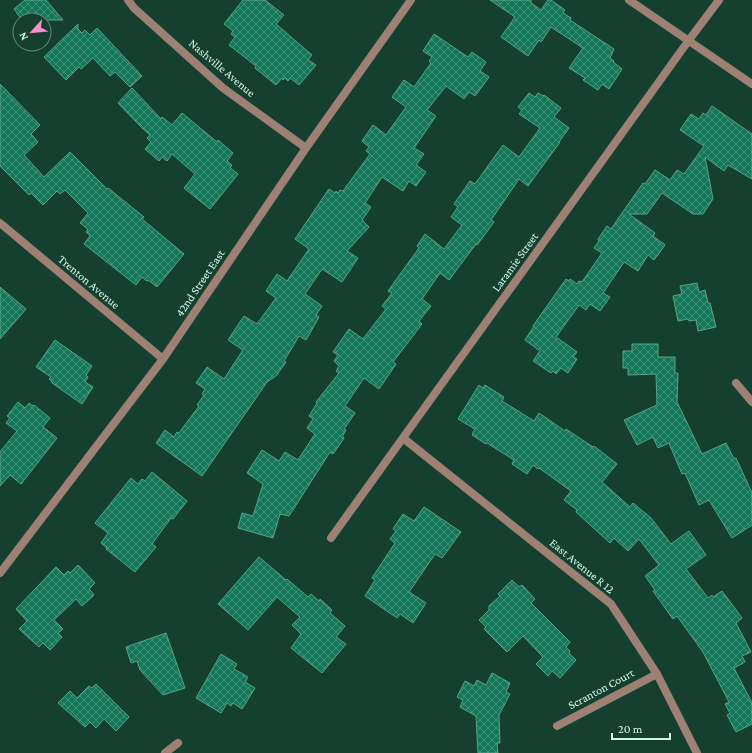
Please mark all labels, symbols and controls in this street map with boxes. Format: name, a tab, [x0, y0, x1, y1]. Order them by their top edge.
north arrow	[12, 12, 52, 52]
text: N	[16, 30, 30, 43]
street label: Nashville Avenue	[186, 36, 258, 100]
street label: Laramie Street	[489, 229, 542, 294]
street label: 42nd Street East	[172, 246, 228, 319]
street label: Trenton Avenue	[55, 252, 123, 312]
street label: East Avenue R 12	[547, 536, 617, 597]
street label: Scranton Court	[566, 665, 637, 712]
scale bar	[612, 715, 670, 741]
text: 20 m	[618, 722, 643, 736]

